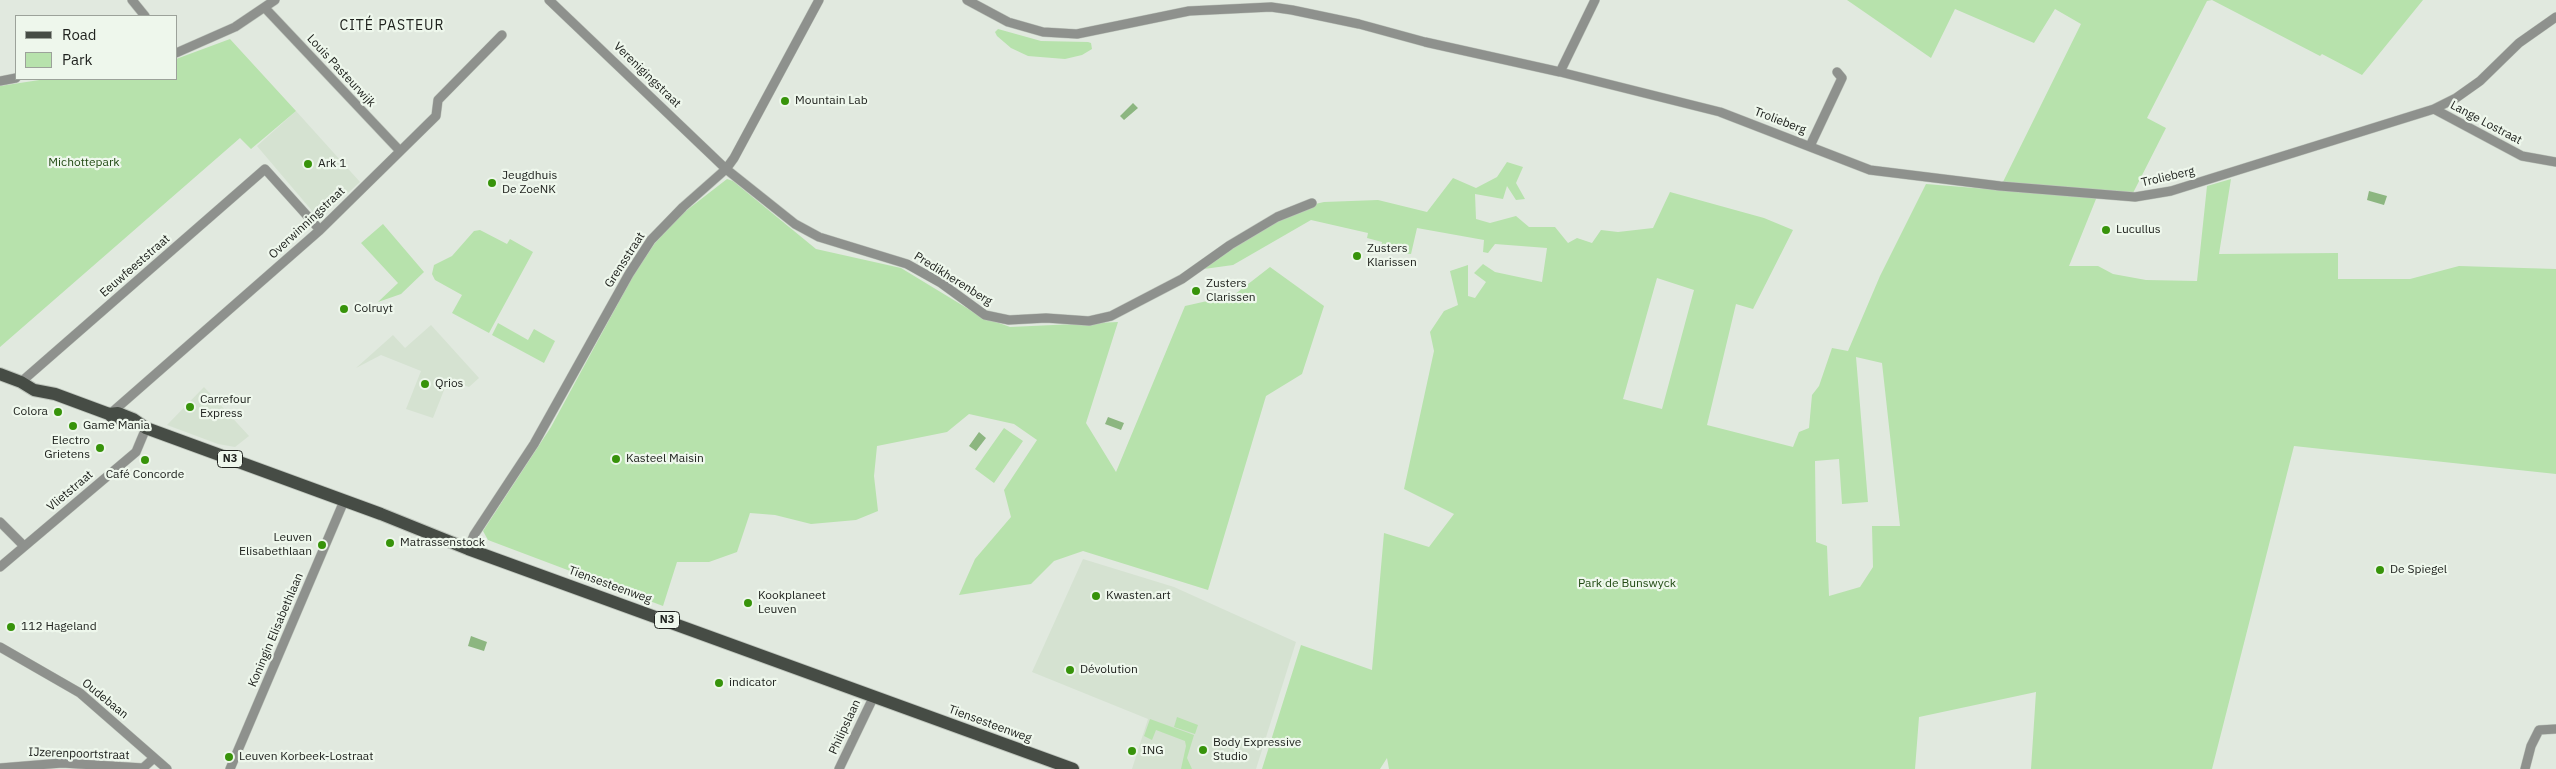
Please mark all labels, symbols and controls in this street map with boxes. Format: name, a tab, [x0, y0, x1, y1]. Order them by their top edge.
legend	[15, 15, 178, 80]
district label: CITÉ PASTEUR	[338, 18, 446, 34]
text: Road	[62, 25, 97, 44]
street label: Louis Pasteurwijk	[304, 32, 378, 110]
street label: Verenigingstraat	[610, 39, 684, 111]
text: Park	[62, 50, 92, 69]
place label: Mountain Lab	[795, 94, 868, 108]
marker: Mountain Lab	[779, 95, 791, 107]
street label: Lange Lostraat	[2448, 98, 2524, 148]
street label: Trolieberg	[1752, 105, 1808, 137]
park label: Michottepark	[48, 156, 120, 170]
place label: Ark 1	[318, 157, 346, 171]
marker: Ark 1	[302, 158, 314, 170]
street label: Trolieberg	[2140, 164, 2196, 190]
place label: Jeugdhuis De ZoeNK	[502, 169, 557, 197]
marker: Jeugdhuis De ZoeNK	[486, 177, 498, 189]
street label: Overwinningstraat	[266, 184, 348, 262]
place label: Lucullus	[2116, 223, 2161, 237]
marker: Lucullus	[2100, 224, 2112, 236]
street label: Grensstraat	[602, 230, 648, 290]
street label: Eeuwfeeststraat	[97, 232, 173, 300]
place label: Zusters Klarissen	[1367, 242, 1417, 270]
street label: Predikherenberg	[911, 249, 995, 309]
marker: Zusters Klarissen	[1351, 250, 1363, 262]
place label: Zusters Clarissen	[1206, 277, 1256, 305]
marker: Zusters Clarissen	[1190, 285, 1202, 297]
place label: Colruyt	[354, 302, 393, 316]
marker: Colruyt	[338, 303, 350, 315]
place label: Qrios	[435, 377, 463, 391]
marker: Qrios	[419, 378, 431, 390]
place label: Carrefour Express	[200, 393, 251, 421]
marker: Carrefour Express	[184, 401, 196, 413]
place label: Colora	[13, 405, 48, 419]
marker: Colora	[52, 406, 64, 418]
place label: Game Mania	[83, 419, 150, 433]
marker: Game Mania	[67, 420, 79, 432]
place label: Electro Grietens	[44, 434, 90, 462]
marker: Electro Grietens	[94, 442, 106, 454]
road number: N3	[218, 450, 242, 468]
place label: Kasteel Maisin	[626, 452, 704, 466]
marker: Kasteel Maisin	[610, 453, 622, 465]
marker: Café Concorde	[139, 454, 151, 466]
street label: Vlietstraat	[44, 468, 96, 514]
place label: Café Concorde	[106, 468, 184, 482]
place label: Leuven Elisabethlaan	[239, 531, 312, 559]
place label: Matrassenstock	[400, 536, 485, 550]
marker: Matrassenstock	[384, 537, 396, 549]
marker: Leuven Elisabethlaan	[316, 539, 328, 551]
street label: Tiensesteenweg	[566, 563, 654, 607]
place label: De Spiegel	[2390, 563, 2447, 577]
marker: De Spiegel	[2374, 564, 2386, 576]
street label: Koningin Elisabethlaan	[245, 571, 307, 689]
park label: Park de Bunswyck	[1578, 577, 1676, 591]
place label: Kookplaneet Leuven	[758, 589, 826, 617]
place label: Kwasten.art	[1106, 589, 1171, 603]
marker: Kwasten.art	[1090, 590, 1102, 602]
marker: Kookplaneet Leuven	[742, 597, 754, 609]
road number: N3	[654, 612, 680, 628]
place label: 112 Hageland	[21, 620, 97, 634]
marker: 112 Hageland	[5, 621, 17, 633]
place label: Dévolution	[1080, 663, 1138, 677]
marker: Dévolution	[1064, 664, 1076, 676]
street label: Oudebaan	[79, 676, 131, 722]
place label: indicator	[729, 676, 777, 690]
marker: indicator	[713, 677, 725, 689]
street label: Philipslaan	[826, 697, 864, 757]
street label: Tiensesteenweg	[946, 702, 1034, 746]
place label: Body Expressive Studio	[1213, 736, 1301, 764]
place label: ING	[1142, 744, 1164, 758]
marker: Body Expressive Studio	[1197, 744, 1209, 756]
street label: IJzerenpoortstraat	[28, 745, 130, 763]
marker: ING	[1126, 745, 1138, 757]
place label: Leuven Korbeek-Lostraat	[239, 750, 373, 764]
marker: Leuven Korbeek-Lostraat	[223, 751, 235, 763]

